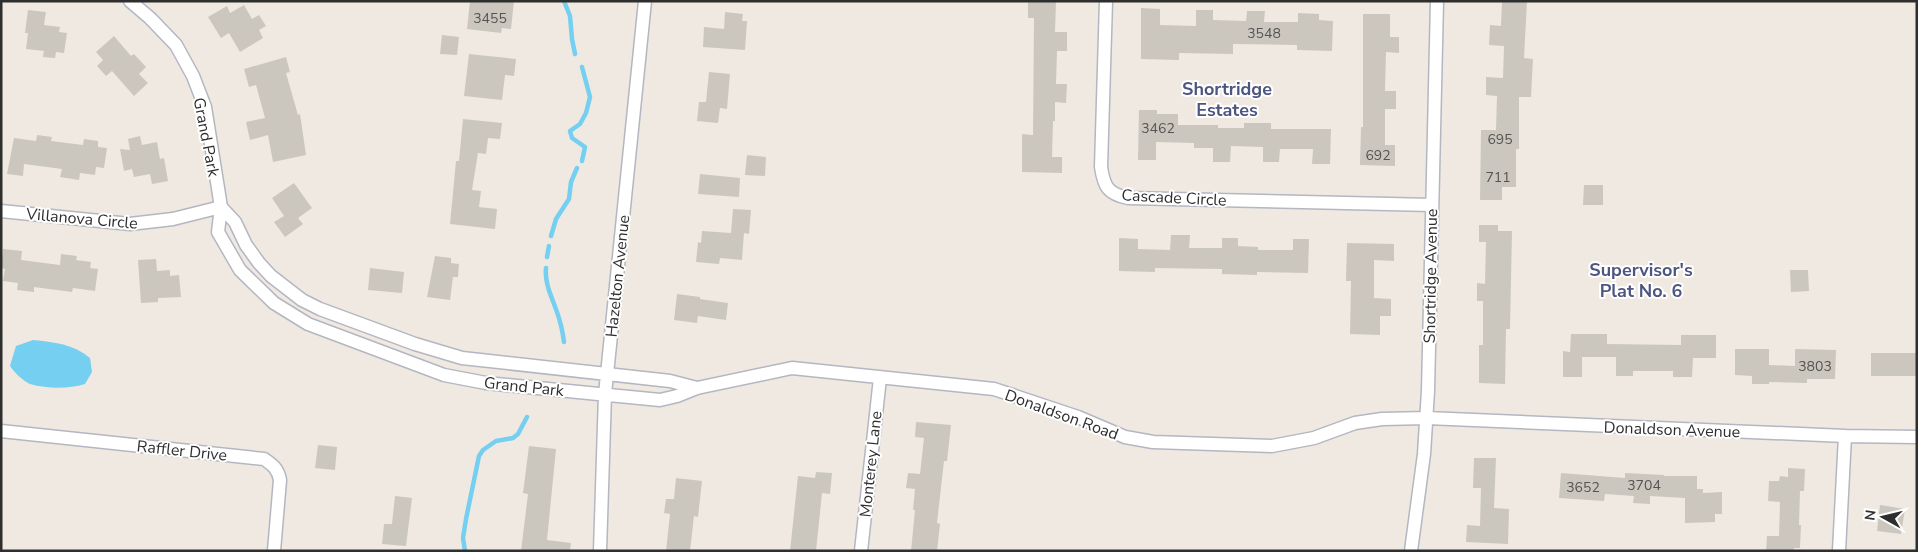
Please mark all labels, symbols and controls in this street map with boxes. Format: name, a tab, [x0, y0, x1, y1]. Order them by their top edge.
house number: 3455	[473, 9, 507, 28]
house number: 3548	[1247, 24, 1281, 43]
district label: Shortridge Estates	[1182, 77, 1272, 122]
street label: Grand Park	[188, 96, 225, 180]
house number: 3462	[1141, 119, 1175, 138]
house number: 695	[1487, 130, 1513, 149]
house number: 692	[1365, 146, 1391, 165]
house number: 711	[1485, 168, 1511, 187]
street label: Cascade Circle	[1121, 184, 1227, 212]
street label: Villanova Circle	[24, 203, 139, 235]
street label: Shortridge Avenue	[1419, 208, 1443, 344]
street label: Hazelton Avenue	[601, 214, 635, 338]
district label: Supervisor's Plat No. 6	[1589, 258, 1693, 303]
house number: 3803	[1798, 357, 1832, 376]
street label: Grand Park	[483, 372, 566, 402]
street label: Donaldson Road	[1002, 384, 1121, 446]
street label: Monterey Lane	[854, 410, 888, 518]
street label: Donaldson Avenue	[1603, 417, 1741, 443]
street label: Raffler Drive	[136, 435, 228, 467]
house number: 3704	[1627, 476, 1661, 495]
house number: 3652	[1566, 478, 1600, 497]
north arrow	[1858, 492, 1908, 542]
text: N	[1860, 509, 1881, 522]

